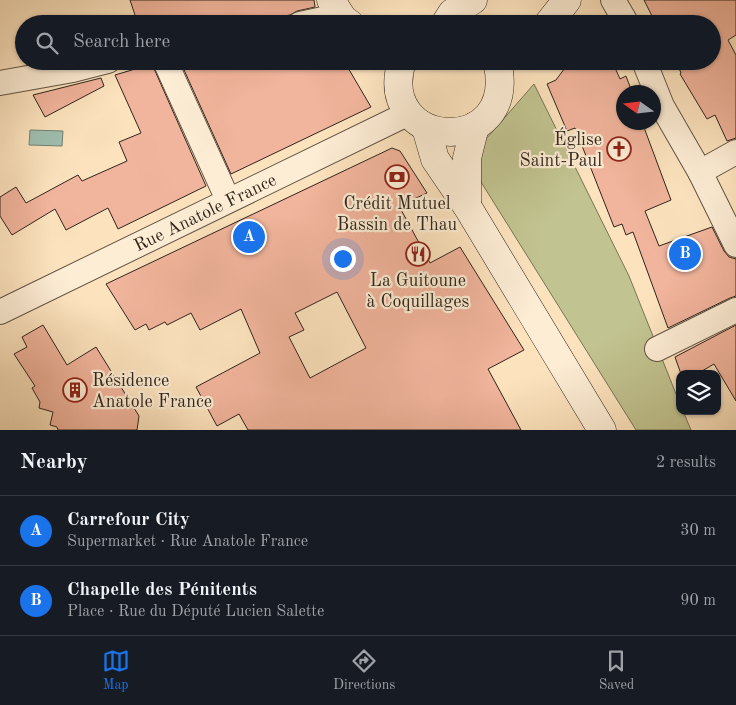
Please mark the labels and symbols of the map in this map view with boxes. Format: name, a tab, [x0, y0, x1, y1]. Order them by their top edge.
north arrow	[616, 85, 661, 130]
place label: Église Saint-Paul	[520, 127, 602, 170]
church icon: Église Saint-Paul	[606, 136, 632, 162]
bank icon: Crédit Mutuel Bassin de Thau	[384, 164, 410, 190]
street label: Rue Anatole France	[129, 168, 279, 256]
place label: Crédit Mutuel Bassin de Thau	[337, 195, 458, 234]
pin: A	[233, 218, 265, 256]
pin: B	[669, 235, 701, 273]
restaurant icon: La Guitoune à Coquillages	[405, 241, 431, 267]
your location	[330, 246, 356, 272]
place label: La Guitoune à Coquillages	[367, 272, 470, 311]
place label: Résidence Anatole France	[92, 372, 212, 411]
building icon: Résidence Anatole France	[62, 377, 88, 403]

